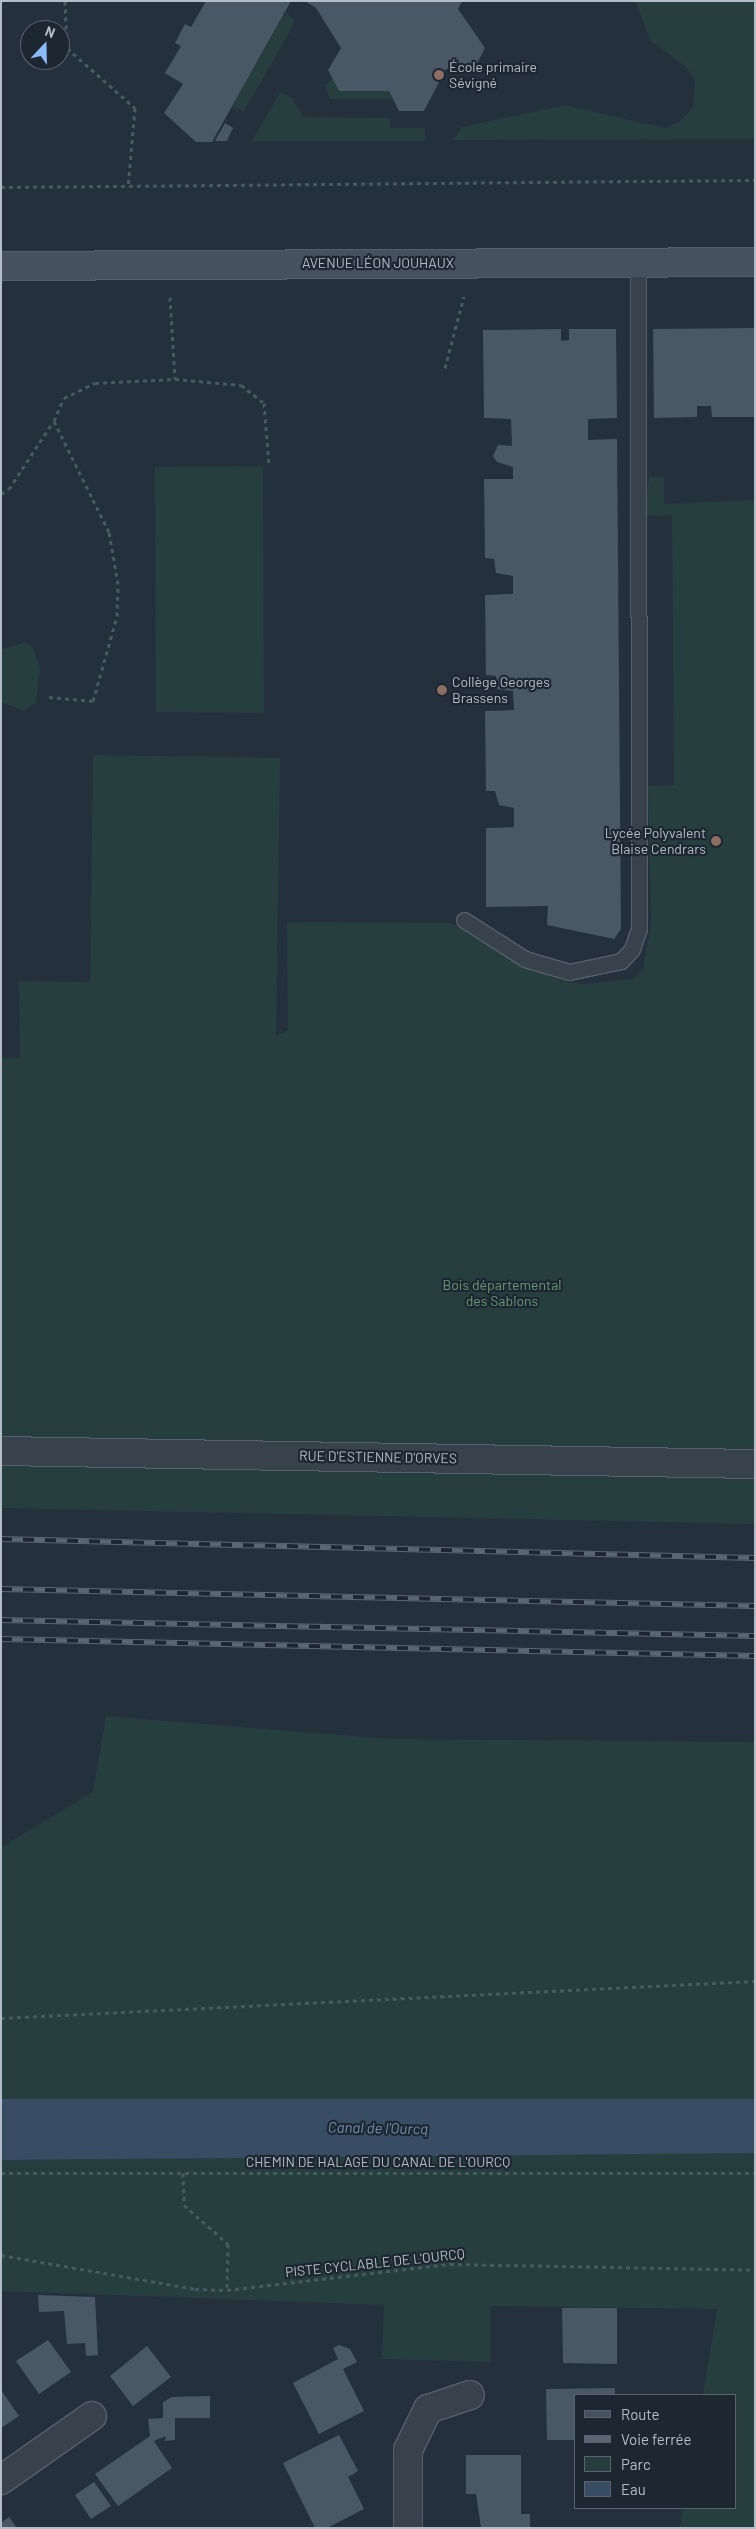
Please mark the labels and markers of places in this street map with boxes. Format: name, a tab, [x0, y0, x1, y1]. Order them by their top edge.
place label: École primaire Sévigné	[449, 59, 537, 92]
marker: École primaire Sévigné	[433, 69, 445, 81]
place label: Collège Georges Brassens	[452, 674, 550, 706]
marker: Collège Georges Brassens	[436, 684, 448, 696]
place label: Lycée Polyvalent Blaise Cendrars	[605, 825, 706, 858]
marker: Lycée Polyvalent Blaise Cendrars	[710, 835, 722, 847]

